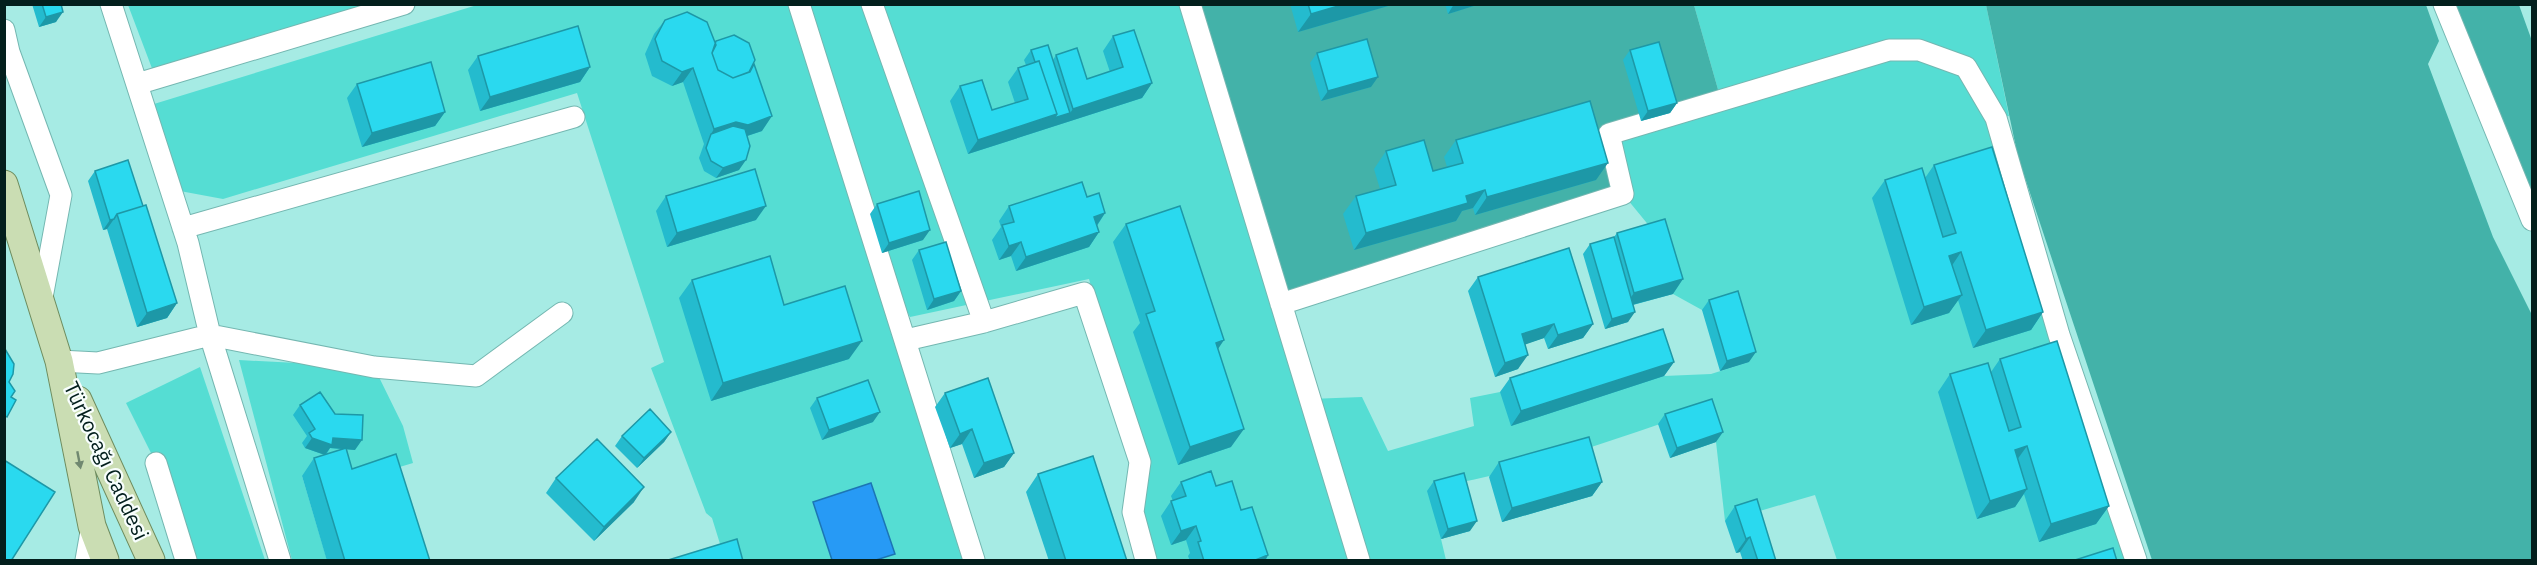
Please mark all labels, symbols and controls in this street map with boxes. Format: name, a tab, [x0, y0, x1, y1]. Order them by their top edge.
street label: Türkocağı Caddesi	[58, 377, 156, 544]
one-way arrow	[75, 450, 84, 469]

